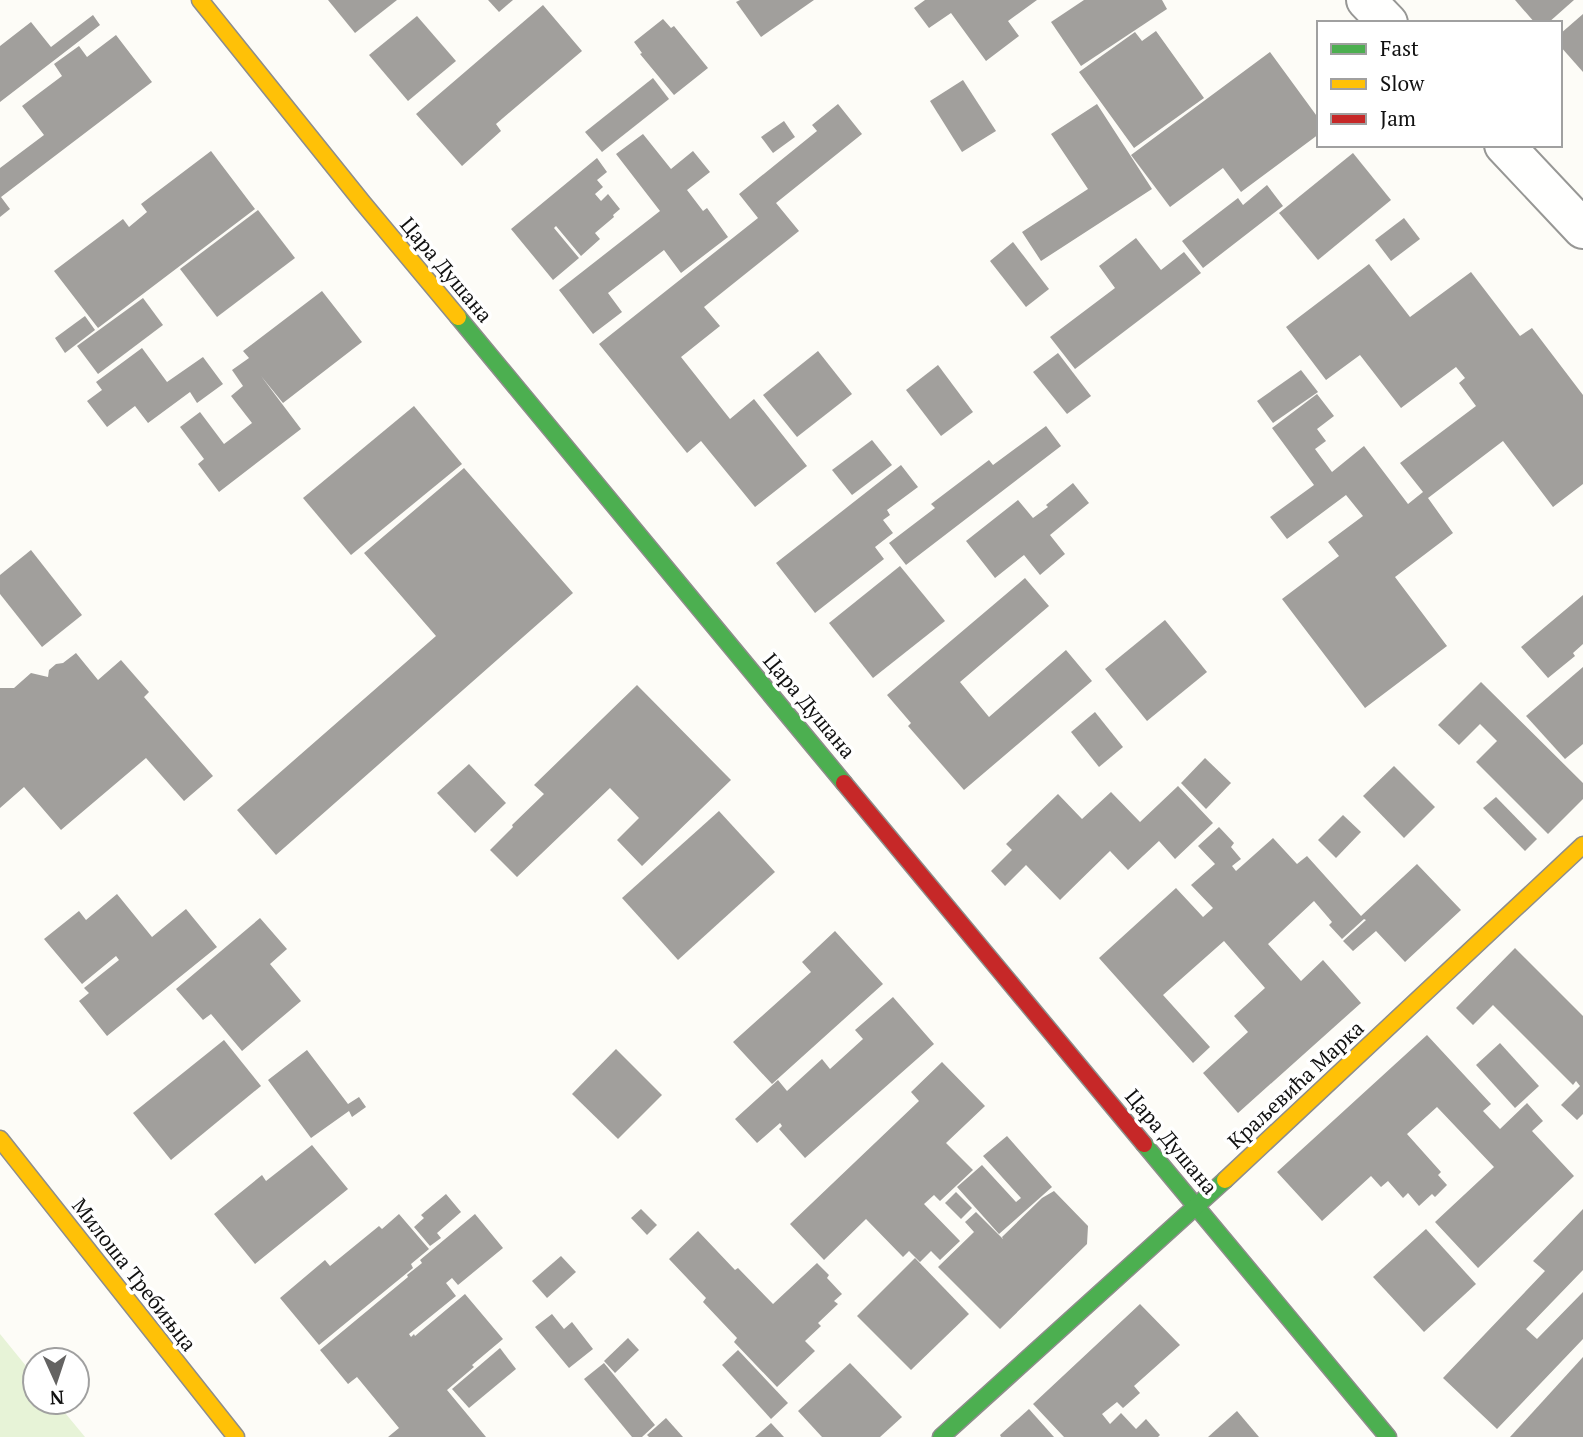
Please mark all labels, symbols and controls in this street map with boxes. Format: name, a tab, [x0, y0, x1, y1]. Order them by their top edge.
legend	[1317, 21, 1562, 147]
text: Fast	[1380, 34, 1419, 62]
text: Slow	[1380, 69, 1425, 97]
text: Jam	[1380, 104, 1416, 132]
street label: Цара Душана	[394, 211, 499, 328]
street label: Цара Душана	[757, 647, 862, 764]
street label: Краљевића Марка	[1221, 1014, 1370, 1155]
street label: Цара Душана	[1119, 1083, 1224, 1200]
street label: Милоша Требињца	[66, 1192, 204, 1357]
north arrow	[21, 1346, 91, 1416]
text: N	[48, 1386, 65, 1411]

